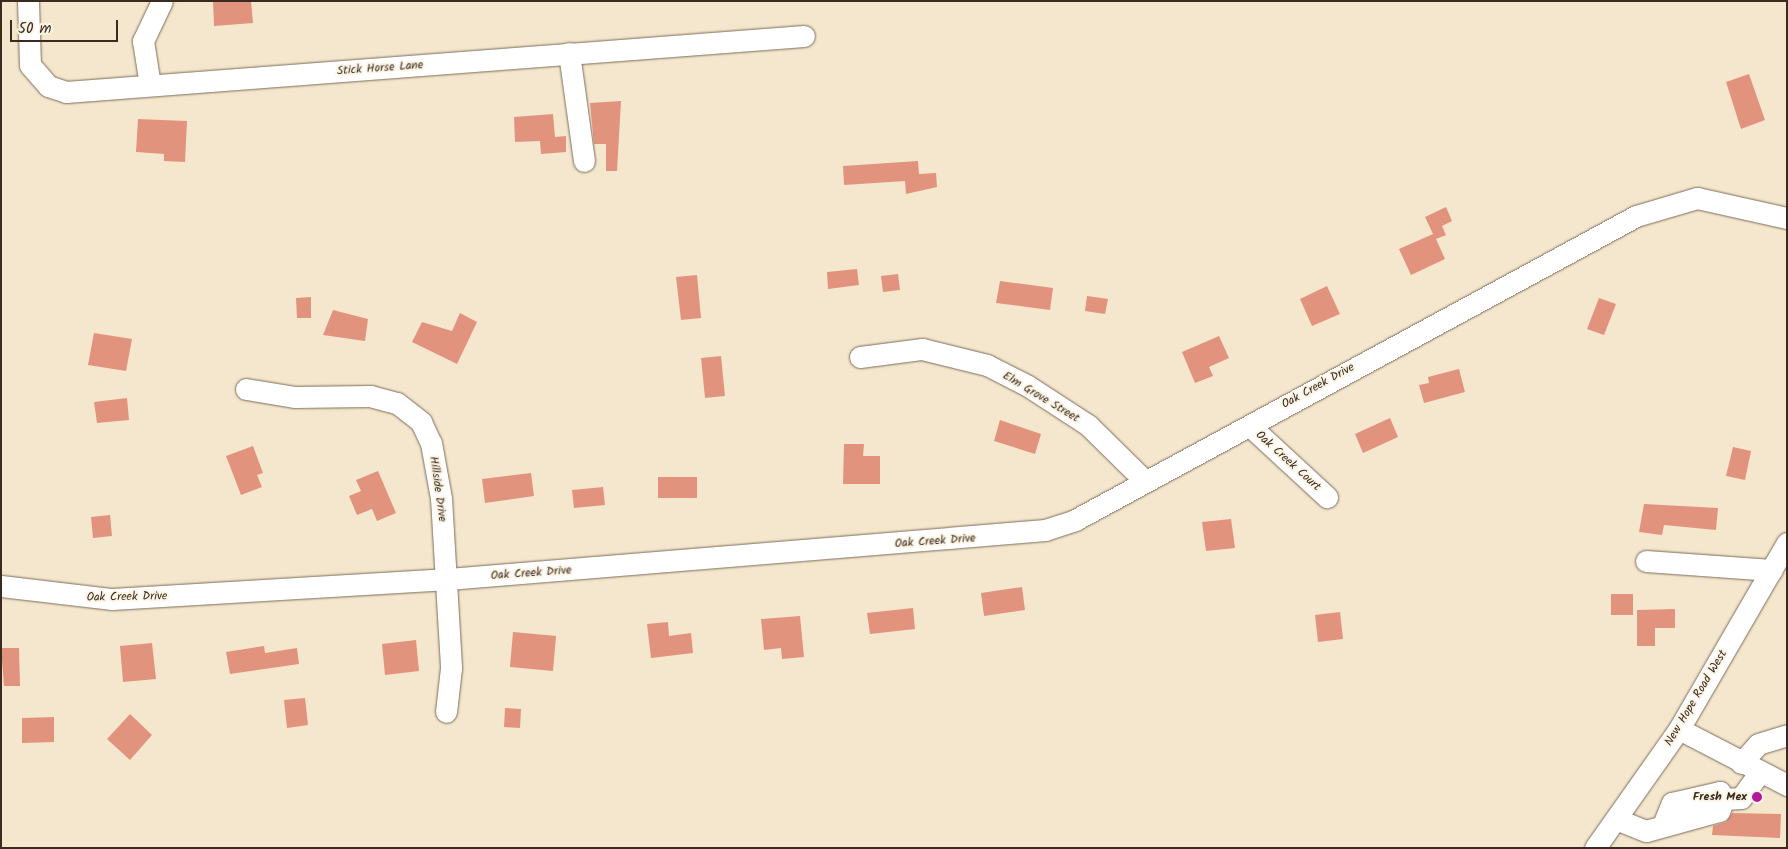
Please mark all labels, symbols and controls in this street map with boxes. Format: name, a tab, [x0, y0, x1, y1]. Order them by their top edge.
scale bar	[12, 10, 120, 42]
text: 50 m	[18, 17, 52, 41]
street label: Stick Horse Lane	[336, 58, 424, 78]
street label: Oak Creek Drive	[1279, 360, 1357, 412]
street label: Elm Grove Street	[1000, 368, 1082, 426]
street label: Oak Creek Court	[1252, 428, 1324, 494]
street label: Hillside Drive	[426, 455, 450, 523]
street label: Oak Creek Drive	[894, 531, 976, 551]
street label: Oak Creek Drive	[490, 563, 572, 583]
street label: Oak Creek Drive	[86, 589, 168, 605]
street label: New Hope Road West	[1662, 647, 1730, 749]
place label: Fresh Mex	[1693, 790, 1747, 804]
marker: Fresh Mex	[1751, 791, 1763, 803]

